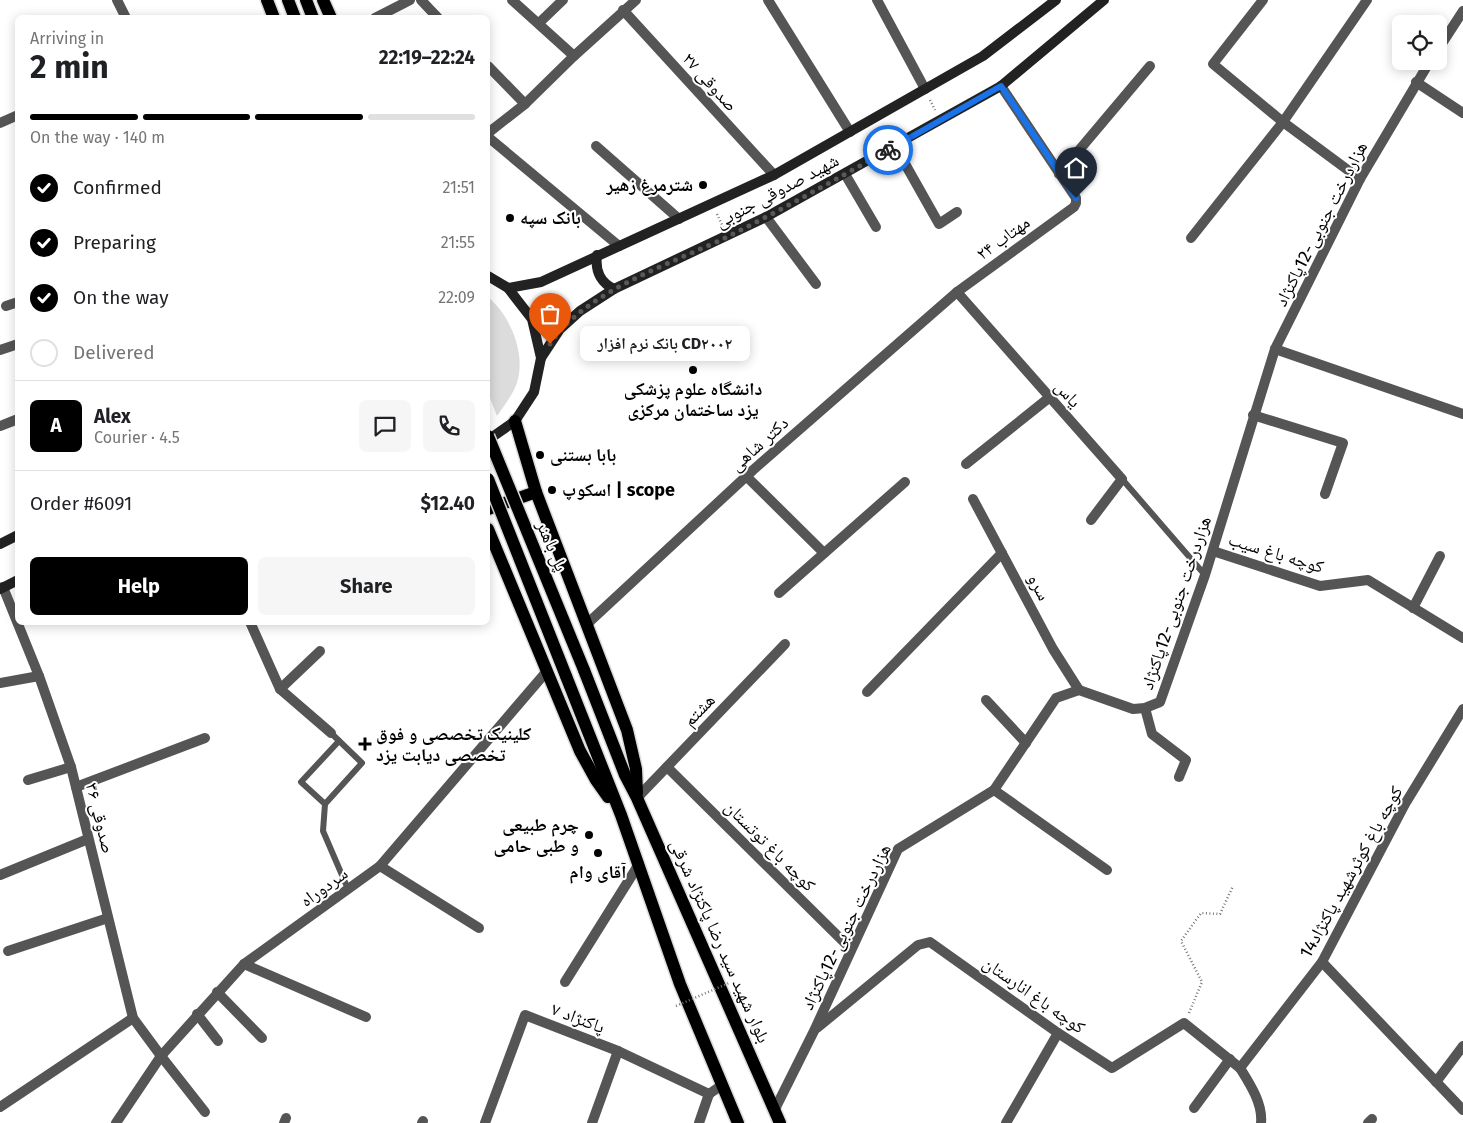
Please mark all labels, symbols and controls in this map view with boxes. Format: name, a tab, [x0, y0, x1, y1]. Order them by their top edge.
map controls	[1392, 15, 1447, 70]
button: locate	[1392, 15, 1447, 70]
text: Arriving in	[30, 29, 104, 48]
text: 22:19–22:24	[379, 46, 475, 69]
text: 2 min	[30, 48, 109, 86]
street label: صدوقی ۲۷	[678, 48, 742, 116]
courier	[863, 125, 913, 175]
text: On the way · 140 m	[30, 128, 165, 147]
icon: bike	[874, 136, 902, 164]
street label: هزاردرخت جنوبی-12پاکنژاد	[1270, 138, 1372, 310]
pin	[1055, 147, 1097, 198]
street label: شهید صدوقی جنوبی	[711, 149, 843, 233]
icon: home	[1062, 154, 1090, 182]
icon: check	[30, 174, 58, 202]
place label: شترمرغ زهیر	[605, 174, 693, 196]
text: Confirmed	[73, 176, 162, 199]
text: 21:51	[443, 178, 475, 197]
marker: شترمرغ زهیر	[697, 179, 709, 191]
place label: بانک سپه	[520, 207, 581, 229]
street label: مهتاب ۲۴	[972, 211, 1034, 265]
marker: بانک سپه	[504, 212, 516, 224]
icon: check	[30, 229, 58, 257]
text: Preparing	[73, 231, 156, 254]
text: 21:55	[441, 233, 475, 252]
icon: check	[30, 284, 58, 312]
text: On the way	[73, 286, 169, 309]
text: 22:09	[438, 288, 475, 307]
pin	[529, 293, 571, 344]
icon: bag	[536, 300, 564, 328]
callout: بانک نرم افزار CD۲۰۰۲	[580, 326, 750, 362]
text: بانک نرم افزار CD۲۰۰۲	[598, 334, 732, 353]
text: Delivered	[73, 341, 155, 364]
marker: دانشگاه علوم پزشکی یزد ساختمان مرکزی	[687, 364, 699, 376]
street label: یاس	[1050, 376, 1086, 412]
place label: دانشگاه علوم پزشکی یزد ساختمان مرکزی	[624, 378, 762, 421]
button: chat	[359, 400, 411, 452]
button: phone	[423, 400, 475, 452]
text: Alex	[94, 405, 131, 428]
street label: دکتر شاهی	[725, 412, 793, 476]
text: A	[50, 414, 62, 437]
text: Courier · 4.5	[94, 428, 180, 447]
place label: بابا بستنی	[550, 444, 616, 466]
marker: بابا بستنی	[534, 449, 546, 461]
place label: اسکوپ | scope	[562, 479, 675, 501]
marker: اسکوپ | scope	[546, 484, 558, 496]
text: Order #6091	[30, 492, 132, 515]
text: $12.40	[421, 492, 475, 515]
street label: هزاردرخت جنوبی-12پاکنژاد	[1136, 513, 1216, 693]
street label: پل باهنر	[531, 516, 572, 575]
street label: کوچه باغ سیب	[1226, 528, 1327, 578]
button: Help	[30, 557, 248, 615]
button: Share	[258, 557, 475, 615]
street label: سرو	[1023, 570, 1055, 604]
street label: هشتم	[678, 689, 721, 732]
place label: کلینیک تخصصی و فوق تخصصی دیابت یزد	[376, 723, 531, 766]
marker: کلینیک تخصصی و فوق تخصصی دیابت یزد	[358, 737, 372, 751]
street label: صدوقی ۳۶	[81, 780, 119, 856]
street label: کوچه باغ کوثرشهید پاکنژاد14	[1295, 782, 1408, 962]
street label: کوچه باغ توتستان	[720, 796, 820, 896]
place label: چرم طبیعی و طبی حامی	[494, 814, 579, 857]
marker: چرم طبیعی و طبی حامی	[583, 829, 595, 841]
street label: بلوار شهید سید رضا پاکنژاد شرقی	[665, 836, 775, 1046]
street label: هزاردرخت جنوبی-12پاکنژاد	[796, 840, 896, 1014]
marker: آقای وام	[592, 847, 604, 859]
place label: آقای وام	[570, 861, 626, 884]
street label: سردوراه	[296, 862, 352, 912]
street label: کوچه باغ انارستان	[979, 952, 1090, 1039]
street label: پاکنژاد ۷	[548, 998, 608, 1038]

